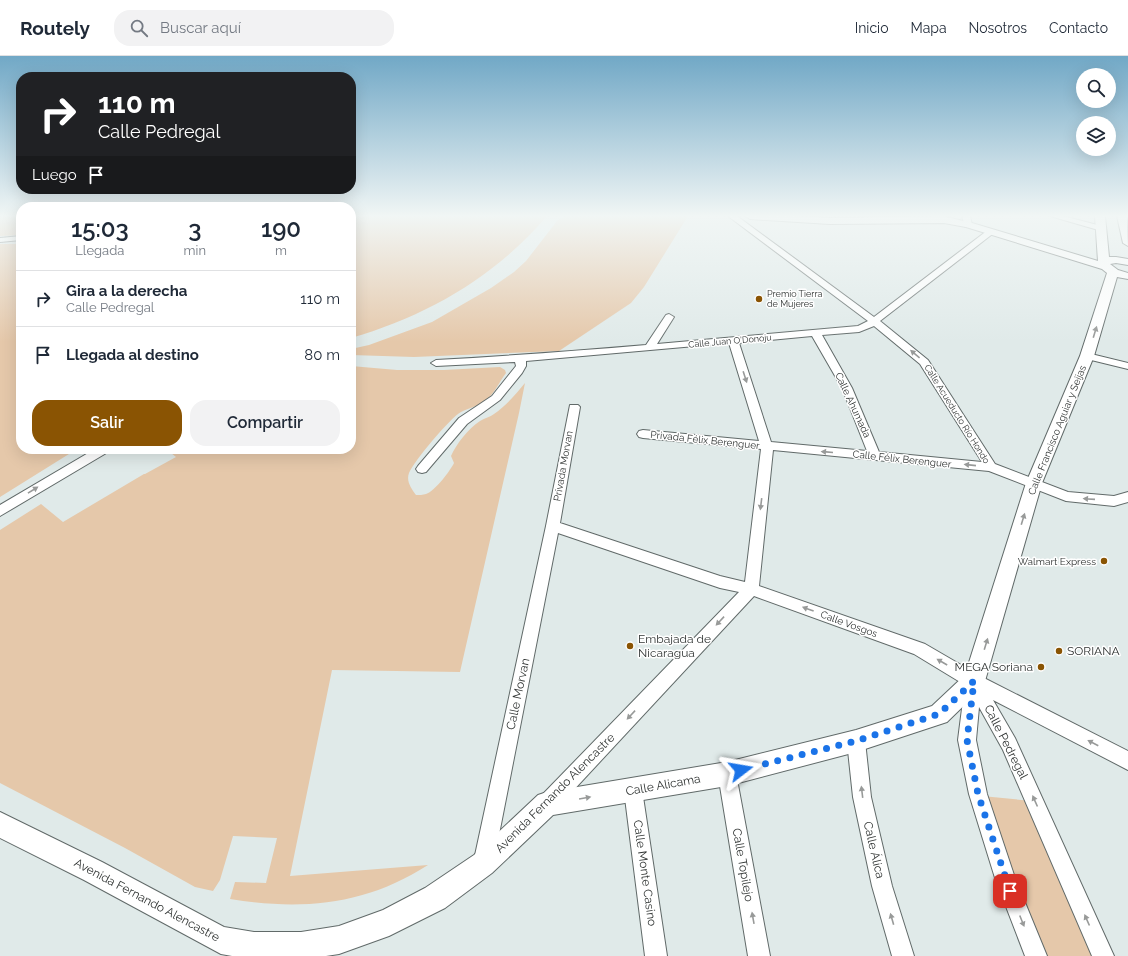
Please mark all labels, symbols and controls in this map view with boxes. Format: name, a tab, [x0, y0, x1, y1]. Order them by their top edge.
search box	[114, 10, 394, 46]
text: Routely	[20, 17, 90, 39]
icon: search	[128, 17, 150, 39]
text: Buscar aquí	[160, 19, 241, 37]
text: Inicio	[855, 20, 888, 36]
text: Mapa	[910, 20, 947, 36]
text: Nosotros	[969, 20, 1027, 36]
text: Contacto	[1049, 20, 1108, 36]
map controls	[1076, 68, 1116, 156]
button: search	[1076, 68, 1116, 108]
text: 110 m	[98, 87, 176, 120]
icon: right	[32, 88, 84, 140]
button: layers	[1076, 116, 1116, 156]
text: Calle Pedregal	[98, 121, 220, 142]
icon: arrive	[85, 164, 107, 186]
text: Luego	[32, 166, 77, 184]
text: 15:03	[71, 214, 129, 243]
text: 3	[188, 214, 201, 243]
text: 190	[261, 214, 301, 243]
text: Llegada	[75, 243, 124, 258]
text: min	[184, 243, 206, 258]
text: m	[275, 243, 287, 258]
text: Gira a la derecha	[66, 282, 187, 300]
icon: right	[32, 288, 54, 310]
place label: Premio Tierra de Mujeres	[767, 289, 823, 309]
text: 110 m	[300, 290, 340, 308]
marker: Premio Tierra de Mujeres	[754, 294, 764, 304]
text: Calle Pedregal	[66, 300, 154, 315]
one-way arrow	[1092, 326, 1098, 338]
street label: Calle Juan O'Donoju	[688, 332, 772, 350]
icon: arrive	[32, 344, 54, 366]
text: Llegada al destino	[66, 346, 199, 364]
text: 80 m	[304, 346, 340, 364]
one-way arrow	[909, 350, 920, 359]
street label: Calle Acueducto Río Hondo	[922, 363, 992, 465]
street label: Calle Francisco Aguiar y Seijas	[1026, 363, 1088, 496]
street label: Calle Ahumada	[833, 371, 873, 439]
one-way arrow	[742, 372, 748, 384]
button: Salir	[32, 400, 182, 446]
button: Compartir	[190, 400, 340, 446]
street label: Privada Félix Berenguer	[650, 429, 761, 451]
street label: Privada Morvan	[551, 430, 575, 502]
one-way arrow	[821, 448, 833, 455]
street label: Calle Félix Berenguer	[852, 448, 952, 470]
one-way arrow	[964, 462, 976, 469]
one-way arrow	[27, 487, 39, 494]
one-way arrow	[1083, 496, 1095, 503]
one-way arrow	[757, 498, 764, 510]
one-way arrow	[1020, 513, 1026, 525]
place label: Walmart Express	[1018, 556, 1096, 567]
marker: Walmart Express	[1099, 556, 1109, 566]
one-way arrow	[802, 606, 814, 612]
street label: Calle Vosgos	[819, 609, 879, 639]
one-way arrow	[715, 616, 725, 626]
place label: Embajada de Nicaragua	[638, 632, 711, 660]
one-way arrow	[983, 637, 989, 649]
marker: Embajada de Nicaragua	[625, 641, 635, 651]
place label: SORIANA	[1067, 644, 1120, 658]
marker: SORIANA	[1054, 646, 1064, 656]
street label: Calle Morvan	[504, 657, 532, 731]
one-way arrow	[936, 659, 948, 666]
place label: MEGA Soriana	[955, 660, 1033, 674]
marker: MEGA Soriana	[1036, 662, 1046, 672]
street label: Calle Pedregal	[981, 702, 1031, 782]
one-way arrow	[626, 710, 636, 720]
street label: Avenida Fernando Alencastre	[492, 730, 618, 856]
one-way arrow	[1088, 740, 1099, 746]
position arrow	[720, 749, 762, 791]
street label: Calle Alicama	[624, 772, 702, 798]
one-way arrow	[859, 786, 865, 798]
one-way arrow	[579, 795, 591, 801]
one-way arrow	[1031, 795, 1037, 807]
street label: Calle Monte Casino	[631, 819, 659, 927]
street label: Calle Álica	[861, 820, 887, 880]
street label: Calle Topilejo	[730, 827, 756, 903]
street label: Avenida Fernando Alencastre	[72, 856, 222, 944]
pin	[993, 874, 1027, 908]
icon: arrive	[999, 880, 1021, 902]
one-way arrow	[749, 912, 755, 924]
one-way arrow	[889, 912, 895, 924]
one-way arrow	[1019, 915, 1025, 927]
one-way arrow	[1084, 915, 1090, 926]

